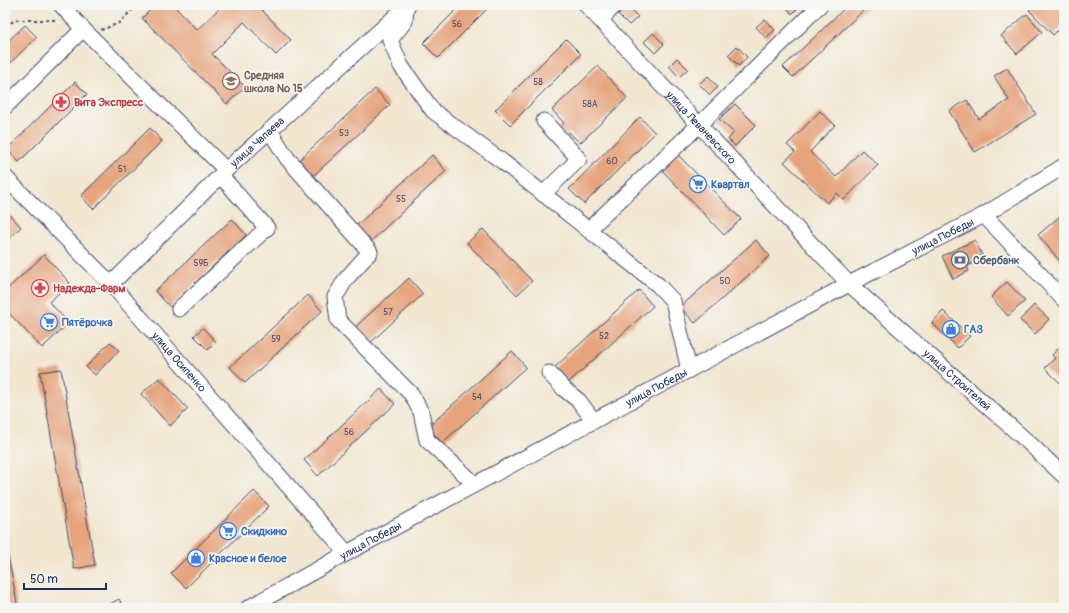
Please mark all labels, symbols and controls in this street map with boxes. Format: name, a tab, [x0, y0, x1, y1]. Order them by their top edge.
house number: 56	[452, 19, 462, 30]
place label: Средняя школа № 15	[244, 69, 303, 95]
school or university icon: Средняя школа № 15	[221, 71, 241, 91]
house number: 58	[533, 77, 543, 88]
street label: улица Леваневского	[663, 87, 739, 167]
pharmacy icon: Вита Экспресс	[51, 92, 71, 112]
place label: Вита Экспресс	[74, 96, 144, 109]
house number: 58А	[582, 99, 598, 110]
street label: улица Чапаева	[227, 114, 287, 170]
house number: 53	[339, 128, 349, 139]
house number: 60	[606, 156, 618, 167]
house number: 51	[118, 164, 126, 175]
supermarket icon: Квартал	[688, 174, 708, 194]
place label: Квартал	[711, 178, 750, 191]
house number: 55	[396, 194, 406, 205]
street label: улица Победы	[909, 215, 976, 258]
bank icon: Сбербанк	[950, 250, 970, 270]
place label: Сбербанк	[973, 254, 1020, 267]
house number: 59Б	[194, 258, 208, 269]
house number: 50	[719, 276, 731, 287]
pharmacy icon: Надежда-Фарм	[30, 278, 50, 298]
place label: Надежда-Фарм	[53, 282, 125, 295]
house number: 57	[383, 307, 393, 318]
supermarket icon: Пятёрочка	[39, 312, 59, 332]
place label: Пятёрочка	[62, 316, 113, 329]
shop icon: ГАЗ	[941, 319, 961, 339]
place label: ГАЗ	[964, 323, 983, 336]
street label: улица Осипенко	[149, 328, 209, 394]
house number: 52	[599, 331, 609, 342]
house number: 59	[271, 334, 281, 345]
street label: улица Строителей	[920, 346, 994, 413]
street label: улица Победы	[622, 366, 689, 410]
house number: 54	[472, 392, 483, 403]
house number: 56	[344, 427, 354, 438]
street label: улица Победы	[337, 519, 404, 563]
supermarket icon: Скидкино	[218, 521, 238, 541]
place label: Скидкино	[241, 525, 287, 538]
shop icon: Красное и белое	[186, 548, 206, 568]
place label: Красное и белое	[209, 552, 287, 565]
scale bar	[24, 565, 106, 591]
text: 50 m	[30, 572, 58, 587]

